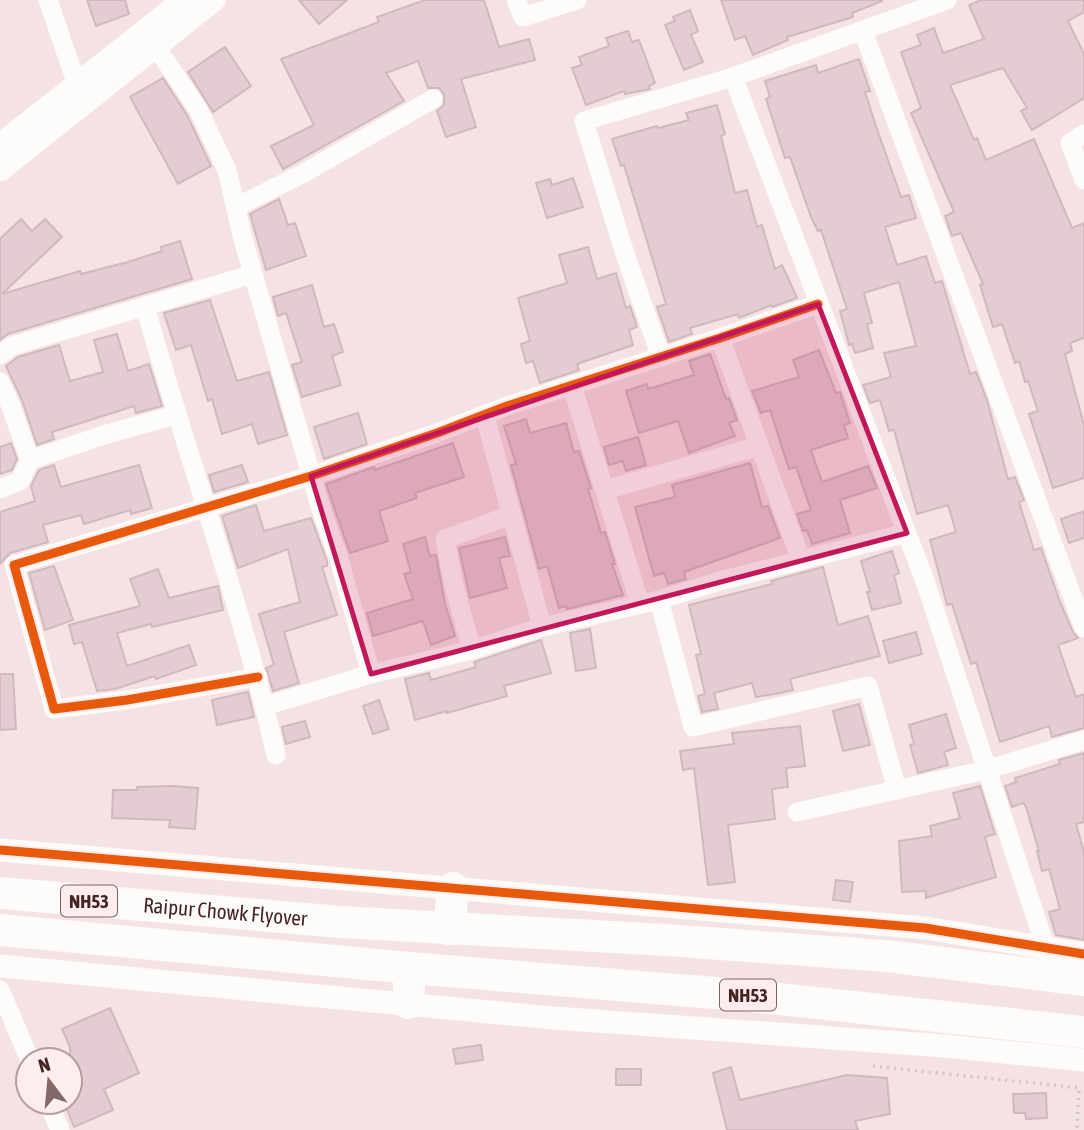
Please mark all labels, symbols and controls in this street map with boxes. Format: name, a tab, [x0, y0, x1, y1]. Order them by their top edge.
road number: NH53	[61, 886, 117, 917]
street label: Raipur Chowk Flyover	[142, 892, 309, 930]
road number: NH53	[720, 979, 776, 1010]
north arrow	[14, 1046, 84, 1116]
text: N	[36, 1053, 53, 1077]

